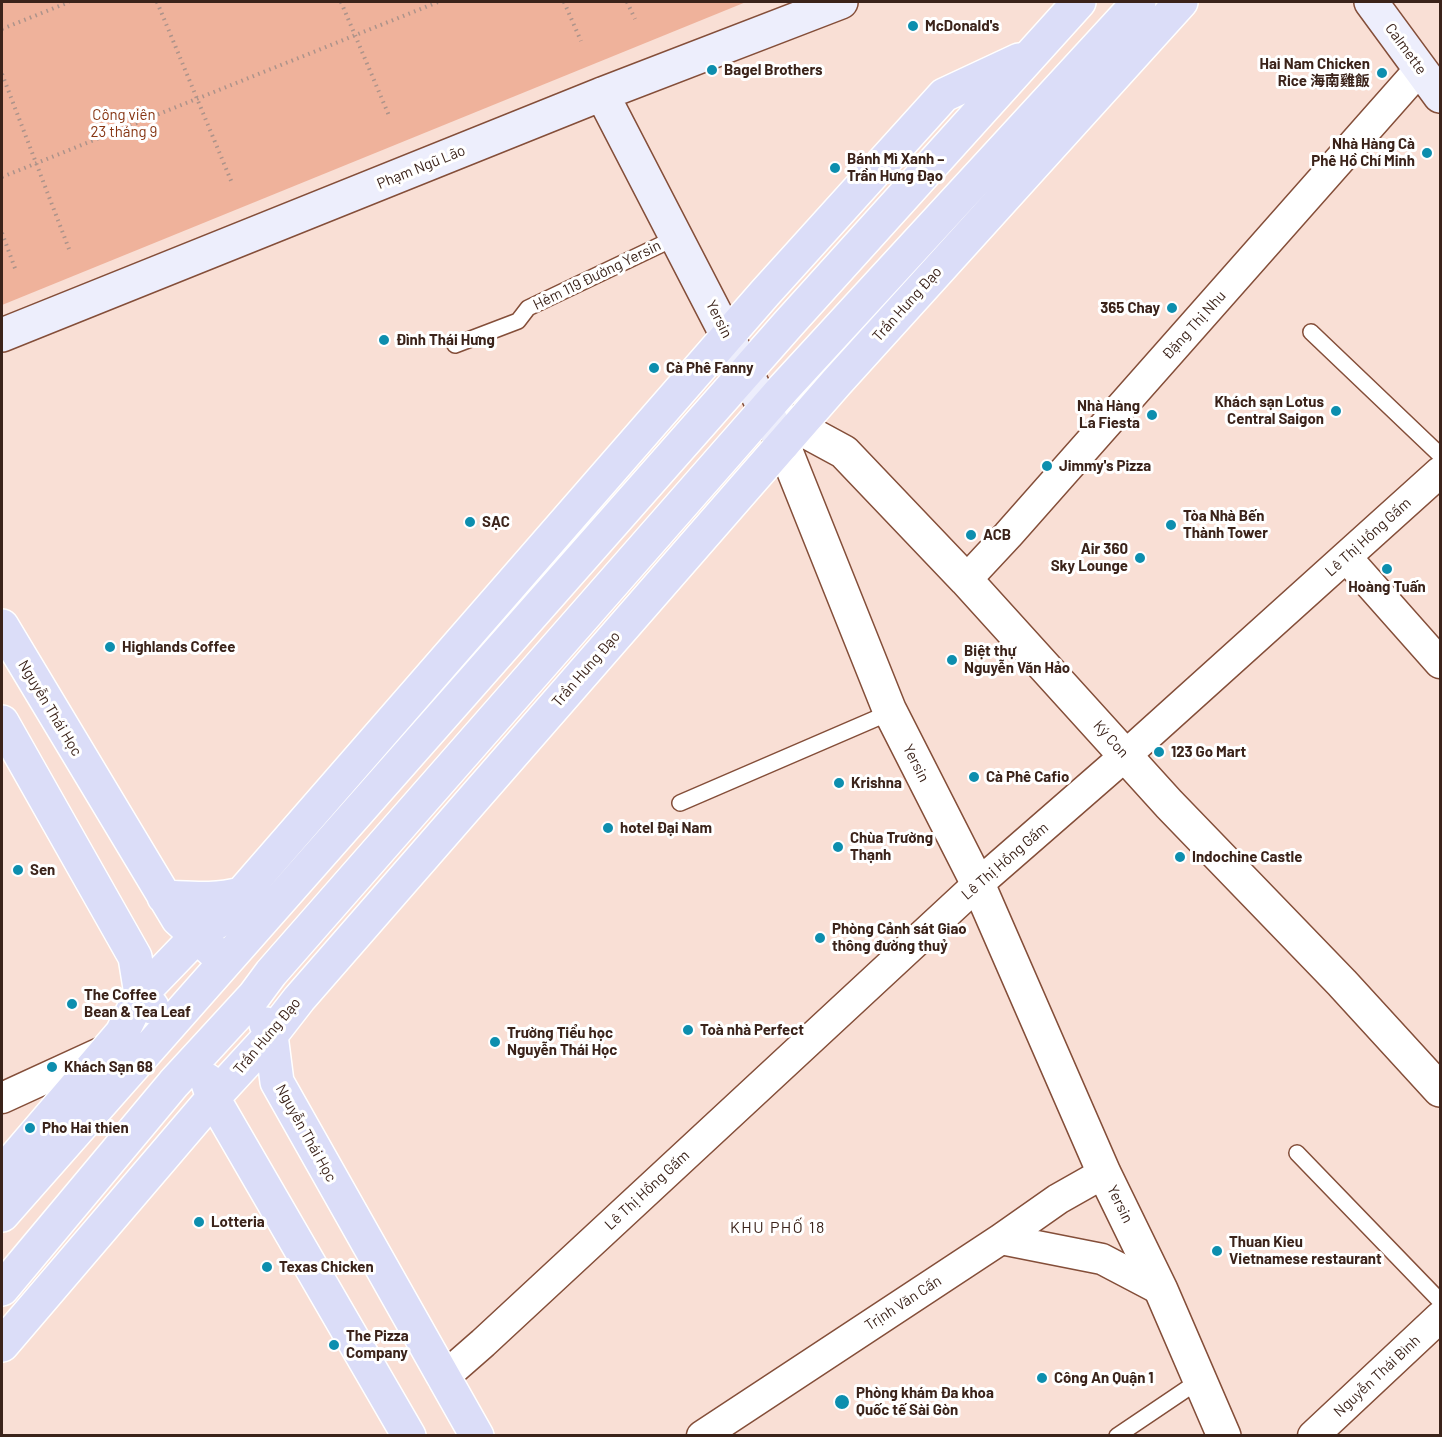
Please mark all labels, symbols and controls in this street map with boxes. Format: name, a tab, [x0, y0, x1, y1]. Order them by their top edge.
place label: McDonald's	[925, 17, 999, 35]
marker: McDonald's	[906, 19, 920, 33]
street label: Calmette	[1381, 20, 1431, 78]
place label: Hai Nam Chicken Rice 海南雞飯	[1260, 55, 1370, 90]
place label: Bagel Brothers	[724, 61, 823, 79]
marker: Bagel Brothers	[705, 63, 719, 77]
marker: Hai Nam Chicken Rice 海南雞飯	[1375, 66, 1389, 80]
park label: Công viên 23 tháng 9	[91, 106, 157, 141]
place label: Nhà Hàng Cà Phê Hồ Chí Minh	[1311, 135, 1415, 170]
street label: Phạm Ngũ Lão	[374, 141, 468, 193]
marker: Nhà Hàng Cà Phê Hồ Chí Minh	[1420, 146, 1434, 160]
place label: Bánh Mì Xanh – Trần Hưng Đạo	[847, 150, 944, 185]
marker: Bánh Mì Xanh – Trần Hưng Đạo	[828, 161, 842, 175]
street label: Hẻm 119 Đường Yersin	[530, 236, 664, 314]
street label: Trần Hưng Đạo	[869, 263, 945, 345]
street label: Ðặng Thị Nhu	[1158, 287, 1230, 363]
street label: Yersin	[702, 297, 736, 341]
place label: 365 Chay	[1100, 299, 1160, 317]
marker: 365 Chay	[1165, 301, 1179, 315]
place label: Đình Thái Hưng	[396, 331, 495, 349]
marker: Đình Thái Hưng	[377, 333, 391, 347]
place label: Cà Phê Fanny	[666, 359, 753, 377]
marker: Cà Phê Fanny	[647, 361, 661, 375]
place label: Khách sạn Lotus Central Saigon	[1214, 393, 1324, 428]
place label: Nhà Hàng La Fiesta	[1077, 397, 1140, 432]
marker: Khách sạn Lotus Central Saigon	[1329, 404, 1343, 418]
marker: Nhà Hàng La Fiesta	[1145, 408, 1159, 422]
place label: Jimmy's Pizza	[1059, 457, 1151, 475]
marker: Jimmy's Pizza	[1040, 459, 1054, 473]
street label: Lê Thị Hồng Gấm	[1321, 494, 1415, 580]
place label: Tòa Nhà Bến Thành Tower	[1183, 507, 1268, 542]
place label: SẠC	[482, 513, 510, 531]
marker: SẠC	[463, 515, 477, 529]
marker: Tòa Nhà Bến Thành Tower	[1164, 518, 1178, 532]
place label: ACB	[983, 526, 1011, 544]
marker: ACB	[964, 528, 978, 542]
place label: Air 360 Sky Lounge	[1051, 540, 1128, 575]
marker: Air 360 Sky Lounge	[1133, 551, 1147, 565]
marker: Hoàng Tuấn	[1380, 562, 1394, 576]
place label: Hoàng Tuấn	[1348, 578, 1426, 596]
street label: Trần Hưng Đạo	[548, 627, 624, 711]
place label: Highlands Coffee	[122, 638, 235, 656]
marker: Highlands Coffee	[103, 640, 117, 654]
place label: Biệt thự Nguyễn Văn Hảo	[964, 642, 1070, 677]
marker: Biệt thự Nguyễn Văn Hảo	[945, 653, 959, 667]
street label: Nguyễn Thái Học	[14, 657, 86, 759]
street label: Ký Con	[1090, 717, 1132, 761]
street label: Yersin	[899, 741, 933, 785]
place label: 123 Go Mart	[1171, 743, 1246, 761]
marker: 123 Go Mart	[1152, 745, 1166, 759]
place label: Cà Phê Cafio	[986, 768, 1069, 786]
marker: Cà Phê Cafio	[967, 770, 981, 784]
place label: Krishna	[851, 774, 902, 792]
marker: Krishna	[832, 776, 846, 790]
street label: Lê Thị Hồng Gấm	[958, 818, 1052, 904]
place label: hotel Đại Nam	[620, 819, 712, 837]
marker: hotel Đại Nam	[601, 821, 615, 835]
place label: Chùa Trường Thạnh	[850, 829, 933, 864]
marker: Chùa Trường Thạnh	[831, 840, 845, 854]
place label: Indochine Castle	[1192, 848, 1302, 866]
marker: Indochine Castle	[1173, 850, 1187, 864]
place label: Sen	[30, 861, 55, 879]
marker: Sen	[11, 863, 25, 877]
place label: Phòng Cảnh sát Giao thông đường thuỷ	[832, 920, 967, 955]
marker: Phòng Cảnh sát Giao thông đường thuỷ	[813, 931, 827, 945]
place label: The Coffee Bean & Tea Leaf	[84, 986, 191, 1021]
street label: Trần Hưng Đạo	[230, 994, 304, 1078]
marker: The Coffee Bean & Tea Leaf	[65, 997, 79, 1011]
place label: Toà nhà Perfect	[700, 1021, 804, 1039]
marker: Toà nhà Perfect	[681, 1023, 695, 1037]
place label: Trường Tiểu học Nguyễn Thái Học	[507, 1024, 617, 1059]
marker: Trường Tiểu học Nguyễn Thái Học	[488, 1035, 502, 1049]
place label: Khách Sạn 68	[64, 1058, 153, 1076]
marker: Khách Sạn 68	[45, 1060, 59, 1074]
street label: Nguyễn Thái Học	[272, 1081, 340, 1185]
place label: Pho Hai thien	[42, 1119, 129, 1137]
marker: Pho Hai thien	[23, 1121, 37, 1135]
street label: Lê Thị Hồng Gấm	[601, 1146, 693, 1234]
street label: Yersin	[1103, 1182, 1137, 1226]
place label: Lotteria	[211, 1213, 265, 1231]
marker: Lotteria	[192, 1215, 206, 1229]
district label: KHU PHỐ 18	[730, 1218, 826, 1238]
place label: Thuan Kieu Vietnamese restaurant	[1229, 1233, 1382, 1268]
marker: Thuan Kieu Vietnamese restaurant	[1210, 1244, 1224, 1258]
place label: Texas Chicken	[279, 1258, 374, 1276]
marker: Texas Chicken	[260, 1260, 274, 1274]
street label: Trịnh Văn Cấn	[861, 1272, 945, 1334]
place label: The Pizza Company	[346, 1327, 409, 1362]
street label: Nguyễn Thái Bình	[1330, 1331, 1424, 1421]
marker: The Pizza Company	[327, 1338, 341, 1352]
place label: Công An Quận 1	[1054, 1369, 1154, 1387]
marker: Công An Quận 1	[1035, 1371, 1049, 1385]
place label: Phòng khám Đa khoa Quốc tế Sài Gòn	[856, 1384, 994, 1419]
marker: Phòng khám Đa khoa Quốc tế Sài Gòn	[833, 1393, 851, 1411]

